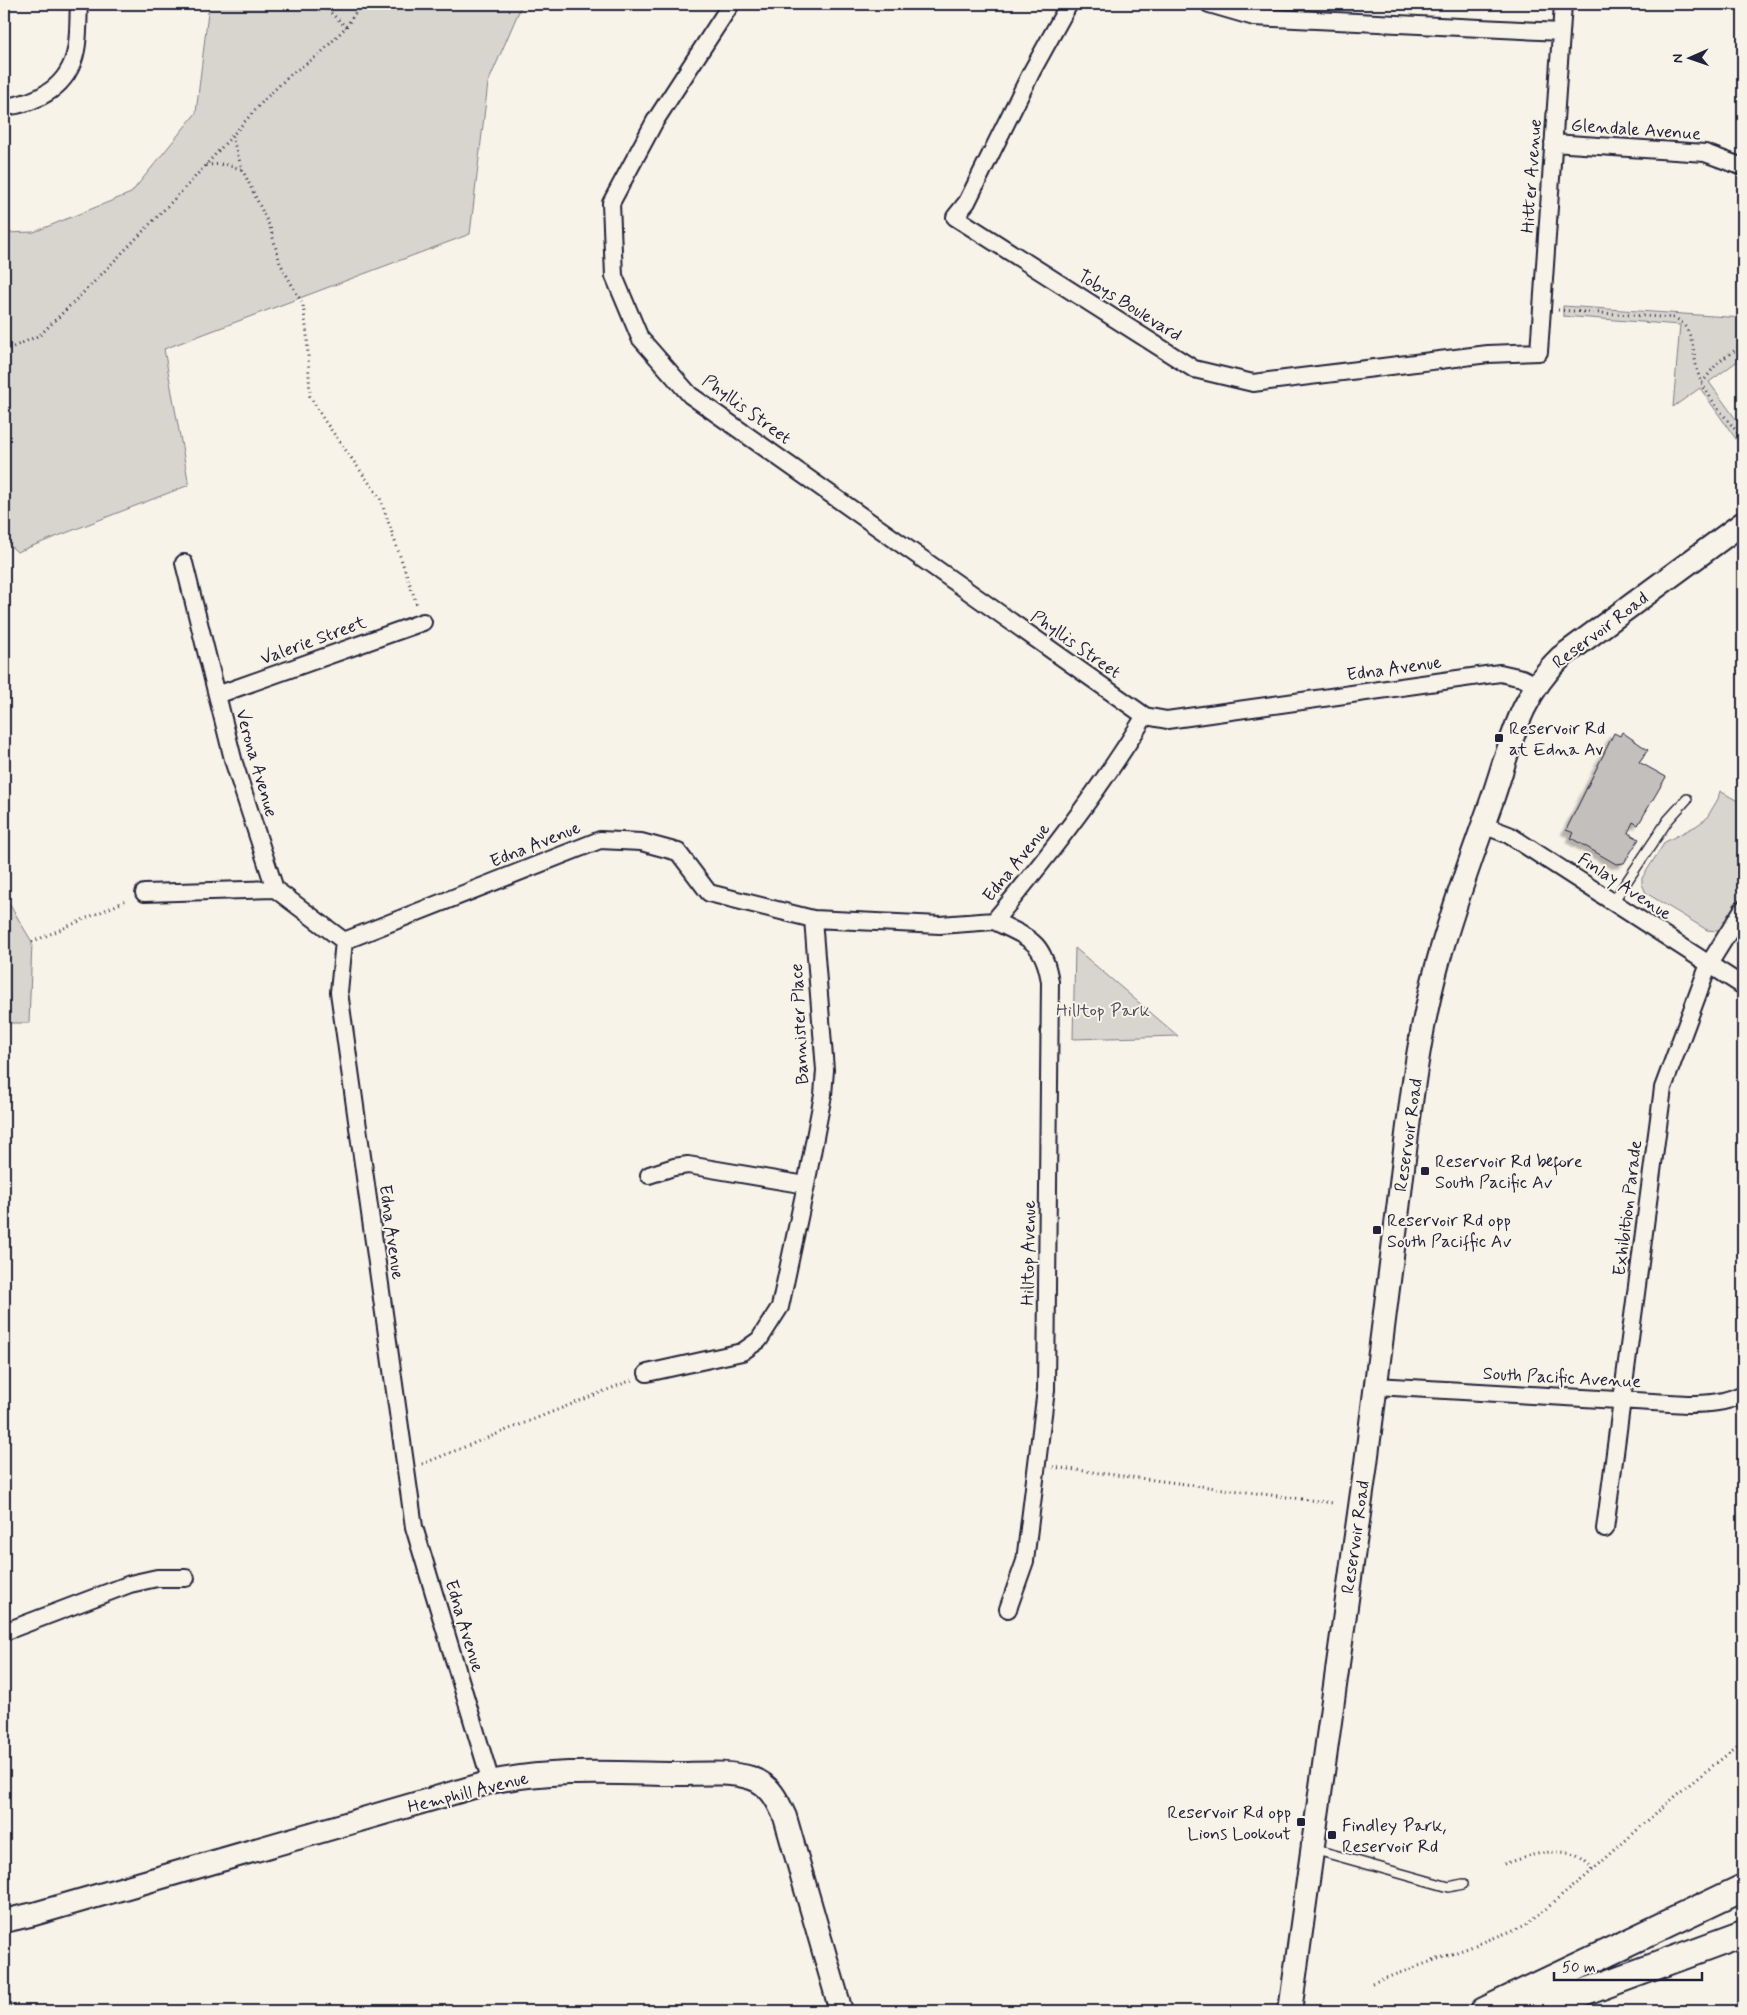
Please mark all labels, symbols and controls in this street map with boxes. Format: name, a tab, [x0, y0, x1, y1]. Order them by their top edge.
north arrow	[1664, 32, 1714, 82]
text: N	[1669, 53, 1687, 63]
street label: Glendale Avenue	[1570, 113, 1702, 147]
street label: Hitter Avenue	[1516, 118, 1548, 234]
street label: Tobys Boulevard	[1073, 264, 1186, 347]
street label: Phyllis Street	[697, 369, 796, 450]
street label: Reservoir Road	[1548, 587, 1653, 675]
street label: Phyllis Street	[1026, 605, 1125, 685]
street label: Valerie Street	[257, 611, 370, 671]
street label: Edna Avenue	[1345, 650, 1443, 688]
street label: Verona Avenue	[229, 707, 283, 820]
place label: Reservoir Rd at Edna Av	[1509, 717, 1605, 762]
marker: Reservoir Rd at Edna Av	[1493, 732, 1505, 744]
street label: Edna Avenue	[487, 816, 584, 874]
street label: Edna Avenue	[977, 818, 1056, 907]
street label: Finlay Avenue	[1573, 847, 1676, 926]
street label: Bannister Place	[785, 963, 815, 1085]
park label: Hilltop Park	[1056, 999, 1150, 1023]
street label: Reservoir Road	[1389, 1077, 1429, 1193]
street label: Exhibition Parade	[1608, 1139, 1648, 1277]
place label: Reservoir Rd before South Pacific Av	[1435, 1150, 1583, 1195]
marker: Reservoir Rd before South Pacific Av	[1419, 1165, 1431, 1177]
street label: Edna Avenue	[372, 1183, 410, 1281]
street label: Hilltop Avenue	[1016, 1200, 1042, 1306]
place label: Reservoir Rd opp South Paciffic Av	[1387, 1209, 1512, 1254]
marker: Reservoir Rd opp South Paciffic Av	[1371, 1224, 1383, 1236]
street label: South Pacific Avenue	[1482, 1362, 1642, 1394]
street label: Reservoir Road	[1336, 1479, 1376, 1595]
street label: Edna Avenue	[439, 1577, 489, 1675]
street label: Hemphill Avenue	[405, 1766, 531, 1820]
place label: Reservoir Rd opp Lions Lookout	[1167, 1801, 1291, 1846]
place label: Findley Park, Reservoir Rd	[1342, 1814, 1446, 1859]
marker: Reservoir Rd opp Lions Lookout	[1295, 1816, 1307, 1828]
marker: Findley Park, Reservoir Rd	[1326, 1829, 1338, 1841]
scale bar	[1554, 1950, 1702, 1982]
text: 50 m	[1562, 1958, 1596, 1978]

